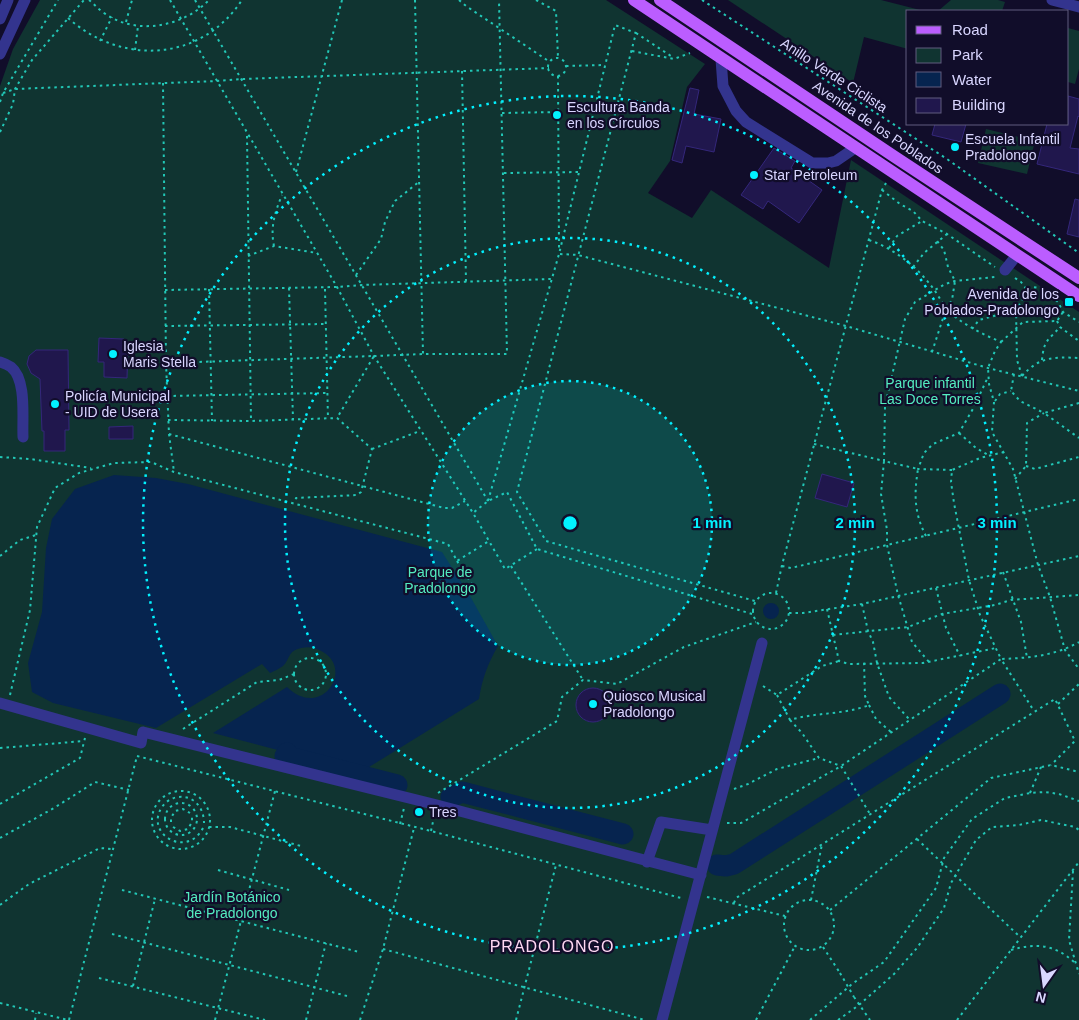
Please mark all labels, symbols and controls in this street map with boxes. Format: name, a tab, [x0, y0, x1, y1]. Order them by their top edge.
legend	[906, 10, 1069, 125]
text: Road	[952, 21, 988, 38]
street label: Anillo Verde Ciclista	[778, 35, 890, 116]
text: Park	[952, 46, 983, 63]
text: Water	[952, 71, 991, 88]
street label: Avenida de los Poblados	[810, 77, 946, 177]
text: Building	[952, 96, 1005, 113]
place label: Escultura Banda en los Círculos	[567, 99, 670, 131]
marker: Escultura Banda en los Círculos	[551, 109, 563, 121]
place label: Escuela Infantil Pradolongo	[965, 131, 1060, 163]
marker: Escuela Infantil Pradolongo	[949, 141, 961, 153]
place label: Star Petroleum	[764, 167, 857, 183]
marker: Star Petroleum	[748, 169, 760, 181]
place label: Avenida de los Poblados-Pradolongo	[924, 286, 1059, 318]
marker: Avenida de los Poblados-Pradolongo	[1063, 296, 1075, 308]
place label: Iglesia Maris Stella	[123, 338, 196, 370]
marker: Iglesia Maris Stella	[107, 348, 119, 360]
park label: Parque infantil Las Doce Torres	[879, 375, 981, 407]
place label: Policía Municipal - UID de Usera	[65, 388, 170, 420]
marker: Policía Municipal - UID de Usera	[49, 398, 61, 410]
centre of rings	[561, 514, 579, 532]
text: 1 min	[692, 514, 732, 531]
text: 2 min	[835, 514, 875, 531]
text: 3 min	[977, 514, 1017, 531]
park label: Parque de Pradolongo	[404, 564, 476, 596]
place label: Quiosco Musical Pradolongo	[603, 688, 706, 720]
marker: Quiosco Musical Pradolongo	[587, 698, 599, 710]
place label: Tres	[429, 804, 456, 820]
marker: Tres	[413, 806, 425, 818]
park label: Jardín Botánico de Pradolongo	[183, 889, 281, 921]
district label: PRADOLONGO	[490, 938, 614, 955]
north arrow	[1019, 960, 1069, 1010]
text: N	[1034, 989, 1048, 1007]

